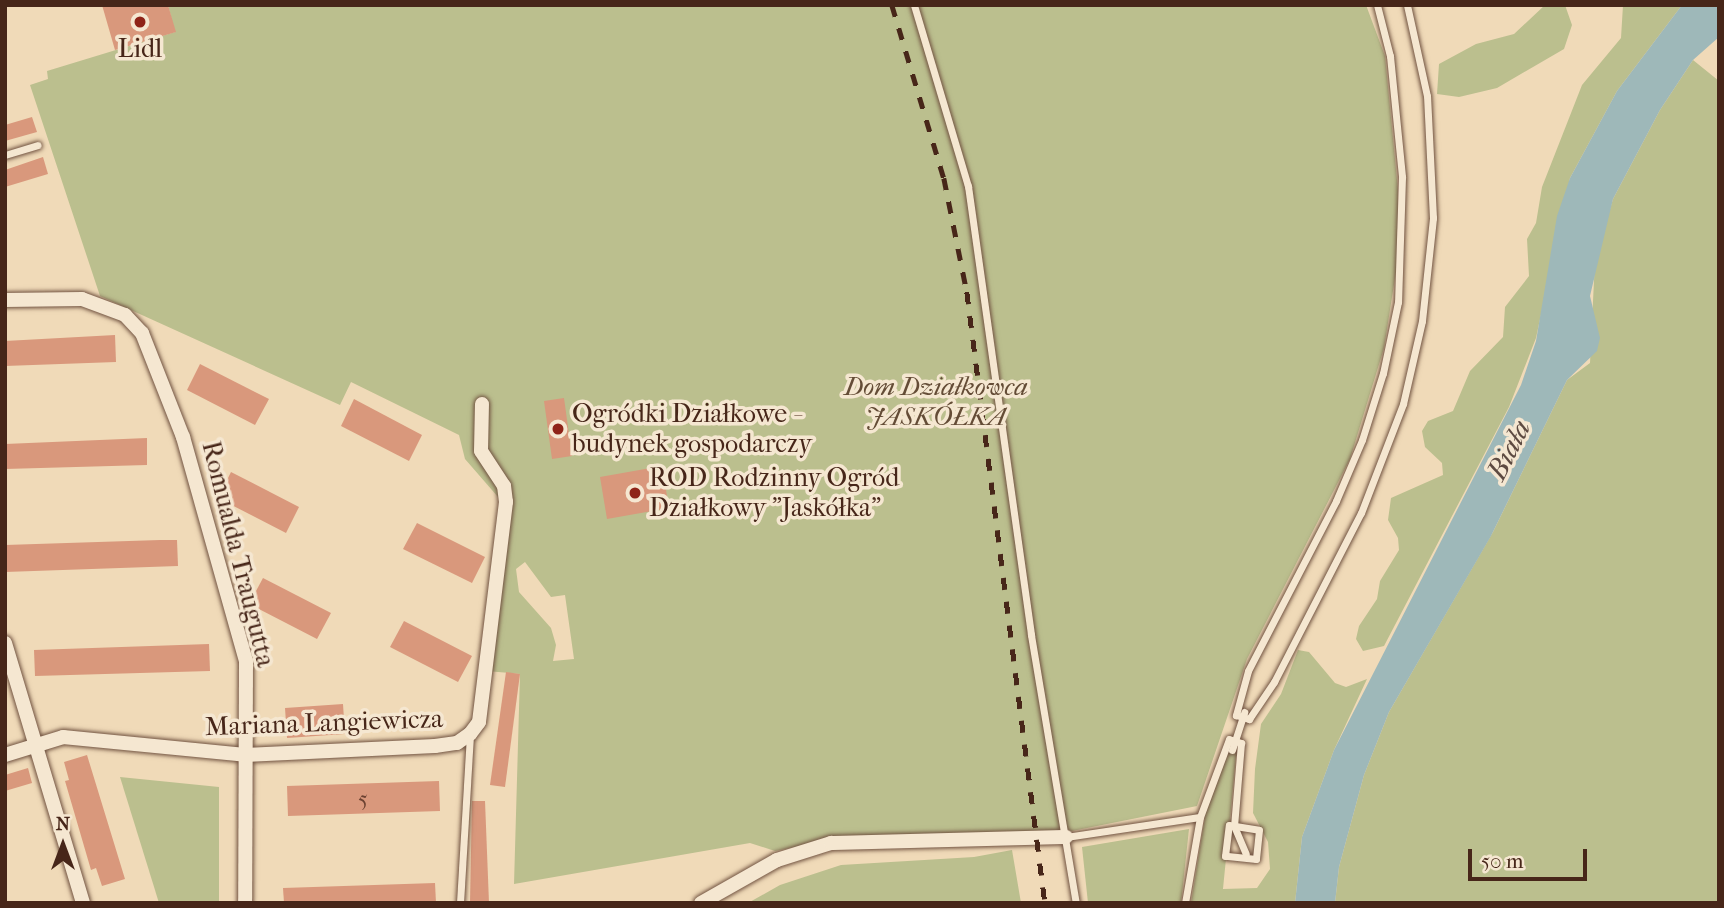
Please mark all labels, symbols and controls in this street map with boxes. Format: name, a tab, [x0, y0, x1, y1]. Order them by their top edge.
marker: Lidl	[132, 14, 148, 30]
place label: Lidl	[118, 33, 162, 65]
park label: Dom Działkowca JASKÓŁKA	[844, 371, 1028, 432]
place label: Ogródki Działkowe - budynek gospodarczy	[572, 398, 812, 460]
water label: Biała	[1480, 414, 1538, 486]
marker: Ogródki Działkowe - budynek gospodarczy	[550, 421, 566, 437]
street label: Romualda Traugutta	[195, 438, 281, 670]
place label: ROD Rodzinny Ogród Działkowy "Jaskółka"	[649, 462, 899, 524]
marker: ROD Rodzinny Ogród Działkowy "Jaskółka"	[627, 485, 643, 501]
street label: Mariana Langiewicza	[204, 703, 444, 743]
house number: 5	[358, 785, 368, 813]
north arrow	[28, 810, 98, 880]
text: N	[56, 813, 70, 835]
scale bar	[1472, 834, 1591, 878]
text: 50 m	[1481, 849, 1524, 873]

